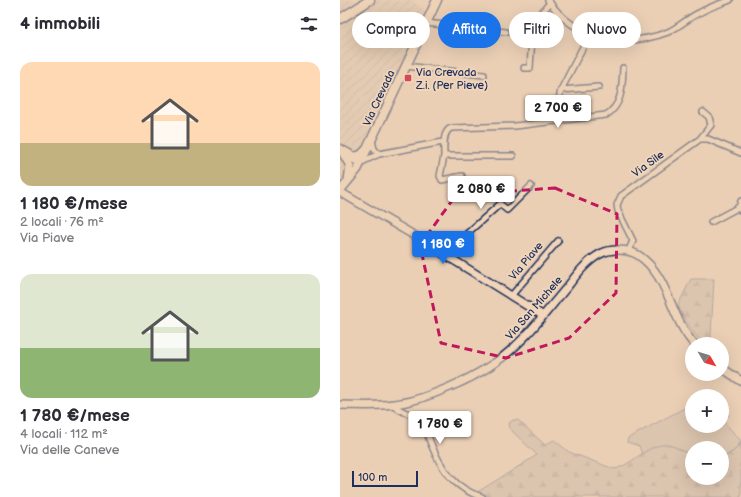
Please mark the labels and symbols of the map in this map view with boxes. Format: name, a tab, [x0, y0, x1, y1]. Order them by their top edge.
place label: Via Crevada Z.i. (Per Pieve)	[415, 66, 488, 92]
street label: Via Crevada	[360, 68, 398, 128]
marker: Via Crevada Z.i. (Per Pieve)	[403, 73, 413, 83]
pin: 2 700 €	[521, 95, 595, 129]
street label: Via Sile	[629, 148, 667, 180]
pin: 2 080 €	[444, 176, 518, 210]
pin: 1 180 €	[406, 231, 480, 265]
street label: Via Piave	[506, 239, 546, 283]
street label: Via San Michele	[503, 273, 565, 342]
north arrow	[685, 337, 729, 381]
pin: 1 780 €	[403, 411, 477, 445]
scale bar	[352, 469, 418, 488]

